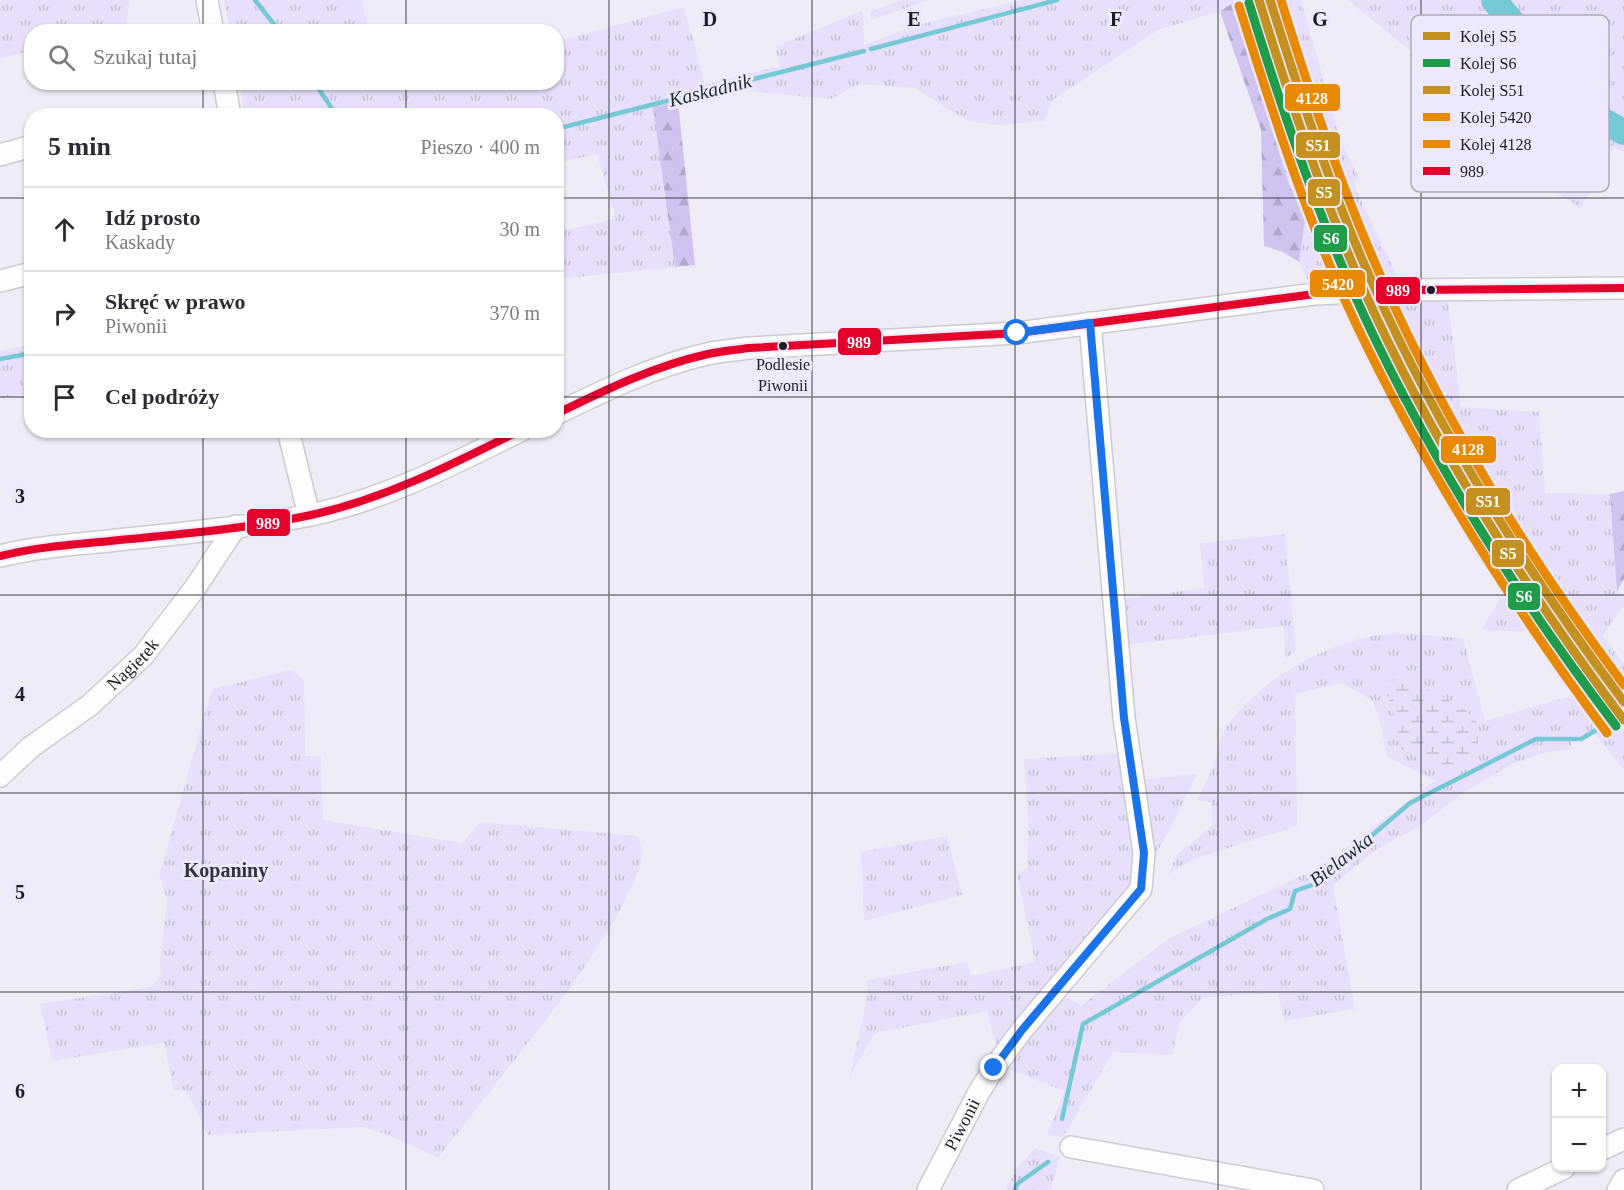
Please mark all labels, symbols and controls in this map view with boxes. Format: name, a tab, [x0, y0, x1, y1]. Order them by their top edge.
text: D	[703, 8, 717, 30]
text: E	[907, 8, 921, 30]
text: F	[1110, 8, 1122, 30]
text: G	[1312, 8, 1328, 30]
legend	[1411, 15, 1609, 192]
search box	[24, 24, 564, 90]
text: Kolej S5	[1460, 28, 1516, 46]
icon: search	[45, 41, 78, 74]
text: Szukaj tutaj	[93, 44, 197, 69]
text: Kolej S6	[1460, 55, 1516, 73]
water label: Kaskadnik	[665, 69, 755, 111]
text: Kolej S51	[1460, 82, 1524, 100]
line badge: 4128	[1284, 83, 1341, 112]
text: 4128	[1296, 90, 1328, 107]
text: Kolej 5420	[1460, 109, 1532, 127]
line badge: S51	[1295, 131, 1341, 159]
text: 5 min	[48, 132, 111, 161]
text: Pieszo · 400 m	[421, 136, 540, 158]
text: Kolej 4128	[1460, 136, 1532, 154]
text: S51	[1306, 137, 1330, 154]
text: 989	[1460, 163, 1484, 180]
line badge: S5	[1307, 178, 1341, 207]
text: S5	[1316, 184, 1332, 201]
text: Idź prosto	[105, 205, 201, 230]
icon: ahead	[48, 213, 81, 246]
text: 30 m	[499, 218, 540, 240]
line badge: S6	[1313, 224, 1348, 253]
text: S6	[1323, 230, 1339, 247]
text: Kaskady	[105, 231, 175, 253]
line badge: 5420	[1309, 269, 1366, 298]
text: 5420	[1322, 276, 1354, 293]
line badge: 989	[1375, 276, 1421, 305]
text: 989	[1386, 282, 1410, 299]
unlabelled marker	[1425, 284, 1437, 296]
text: Skręć w prawo	[105, 289, 246, 314]
icon: right	[48, 297, 81, 330]
text: 370 m	[489, 302, 540, 324]
text: Piwonii	[105, 315, 167, 337]
route start	[1003, 319, 1029, 345]
line badge: 989	[837, 327, 882, 356]
text: 989	[847, 334, 871, 351]
marker: Podlesie Piwonii	[777, 340, 789, 352]
place label: Podlesie Piwonii	[756, 356, 810, 394]
icon: arrive	[48, 381, 81, 414]
text: Cel podróży	[105, 384, 219, 409]
line badge: 4128	[1440, 435, 1497, 464]
text: 4128	[1452, 441, 1484, 458]
text: 3	[15, 485, 25, 507]
line badge: S51	[1465, 487, 1511, 516]
text: S51	[1476, 493, 1500, 510]
line badge: 989	[246, 508, 291, 537]
text: 989	[256, 515, 280, 532]
line badge: S5	[1491, 539, 1525, 568]
text: S5	[1500, 545, 1516, 562]
line badge: S6	[1507, 582, 1541, 611]
text: S6	[1516, 588, 1532, 605]
street label: Nagietek	[103, 634, 163, 694]
text: 4	[15, 683, 25, 705]
water label: Bielawka	[1305, 827, 1377, 891]
district label: Kopaniny	[184, 859, 268, 882]
text: 5	[15, 881, 25, 903]
route end	[980, 1054, 1006, 1080]
map controls	[1552, 1064, 1606, 1172]
button: +	[1552, 1064, 1606, 1118]
text: 6	[15, 1080, 25, 1102]
street label: Piwonii	[940, 1095, 984, 1154]
button: −	[1552, 1118, 1606, 1172]

